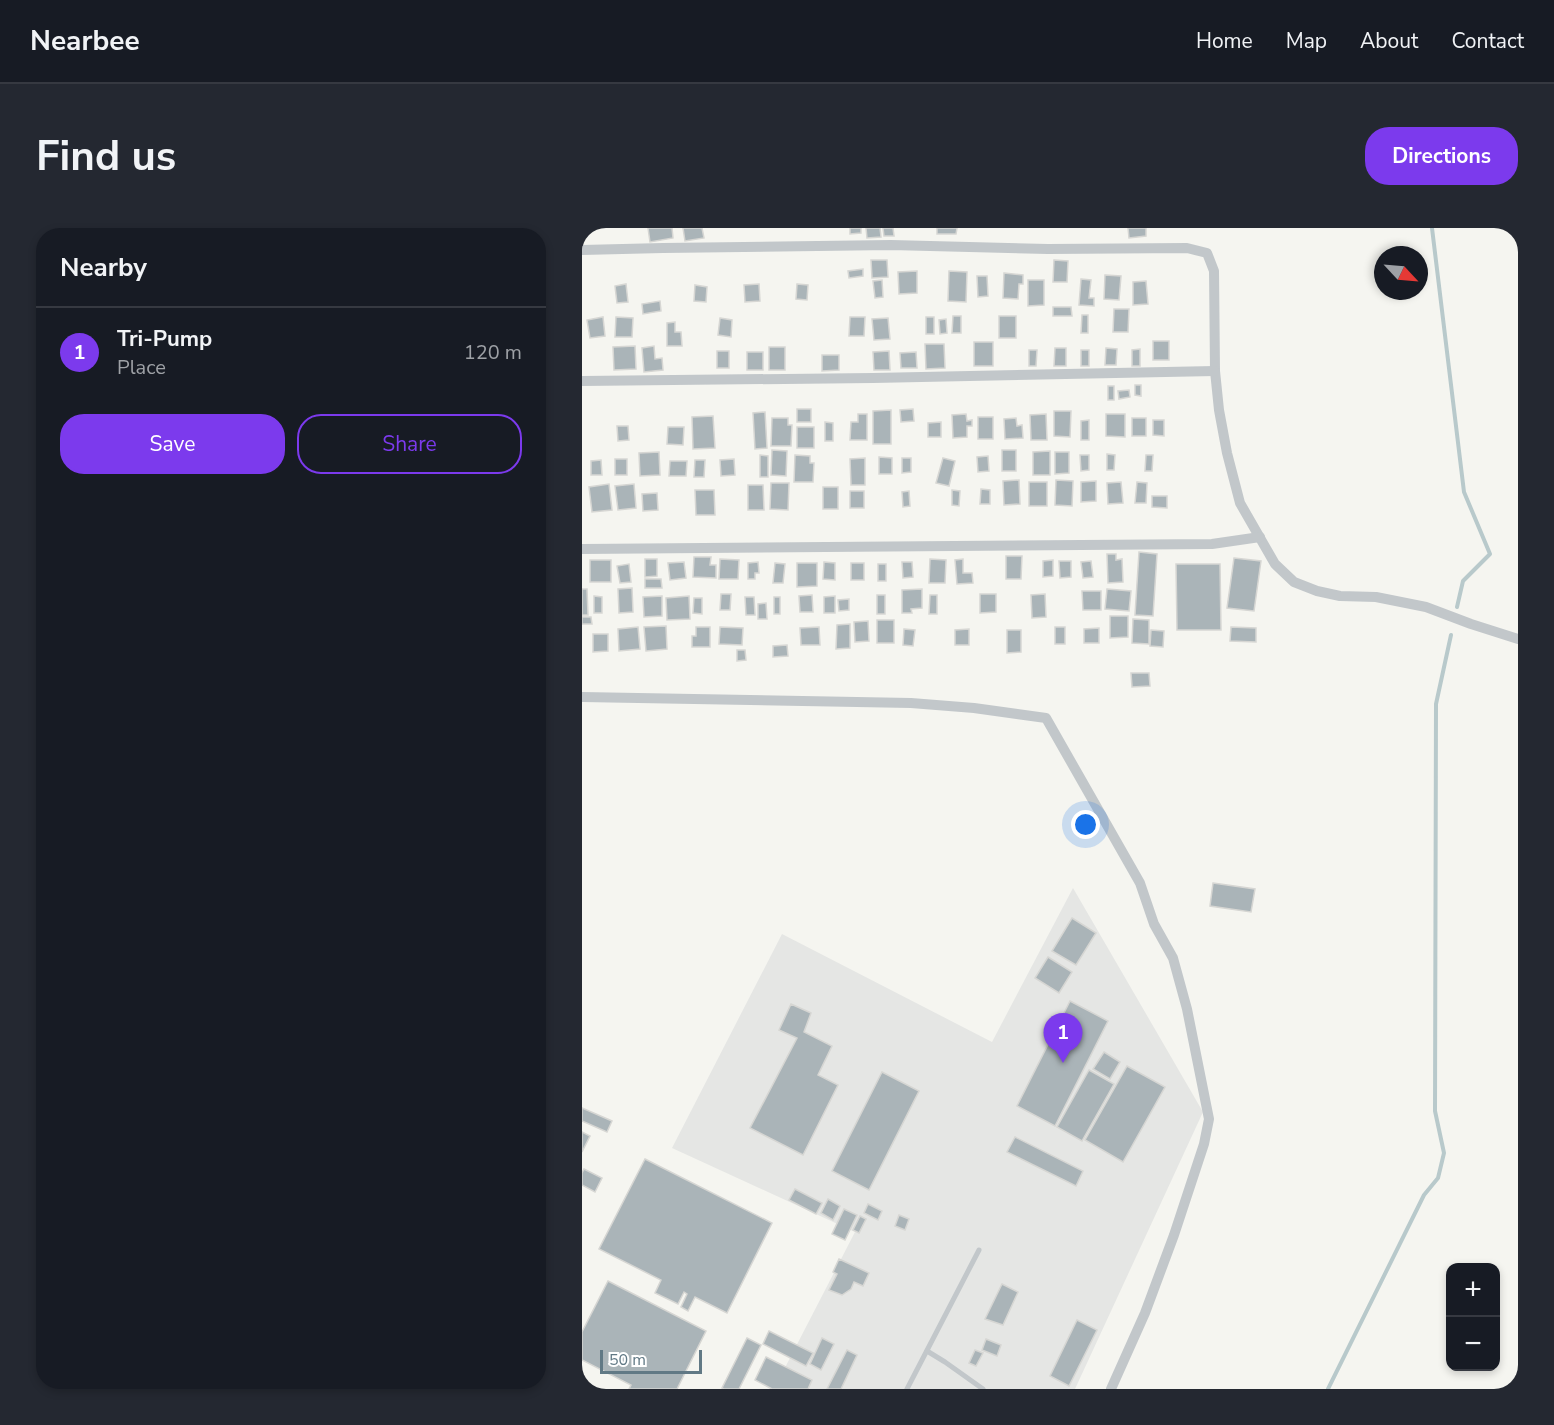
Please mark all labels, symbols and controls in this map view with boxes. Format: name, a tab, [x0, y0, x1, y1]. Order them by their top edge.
text: Nearbee	[30, 22, 140, 60]
text: Home	[1196, 27, 1253, 55]
text: Map	[1286, 27, 1327, 55]
text: About	[1360, 27, 1418, 55]
text: Contact	[1451, 27, 1524, 55]
button: Directions	[1365, 127, 1518, 185]
text: Find us	[36, 128, 176, 185]
north arrow	[1374, 246, 1428, 300]
text: Nearby	[60, 250, 147, 285]
text: Tri-Pump	[117, 324, 212, 354]
text: 1	[74, 339, 86, 366]
text: 120 m	[464, 339, 522, 366]
text: Place	[117, 354, 166, 381]
button: Save	[60, 414, 285, 474]
button: Share	[297, 414, 522, 474]
your location	[1071, 810, 1100, 839]
pin: 1	[1044, 1014, 1082, 1063]
map controls	[1446, 1263, 1500, 1371]
button: +	[1446, 1263, 1500, 1317]
button: −	[1446, 1317, 1500, 1371]
scale bar	[600, 1347, 702, 1374]
text: 50 m	[609, 1349, 646, 1371]

